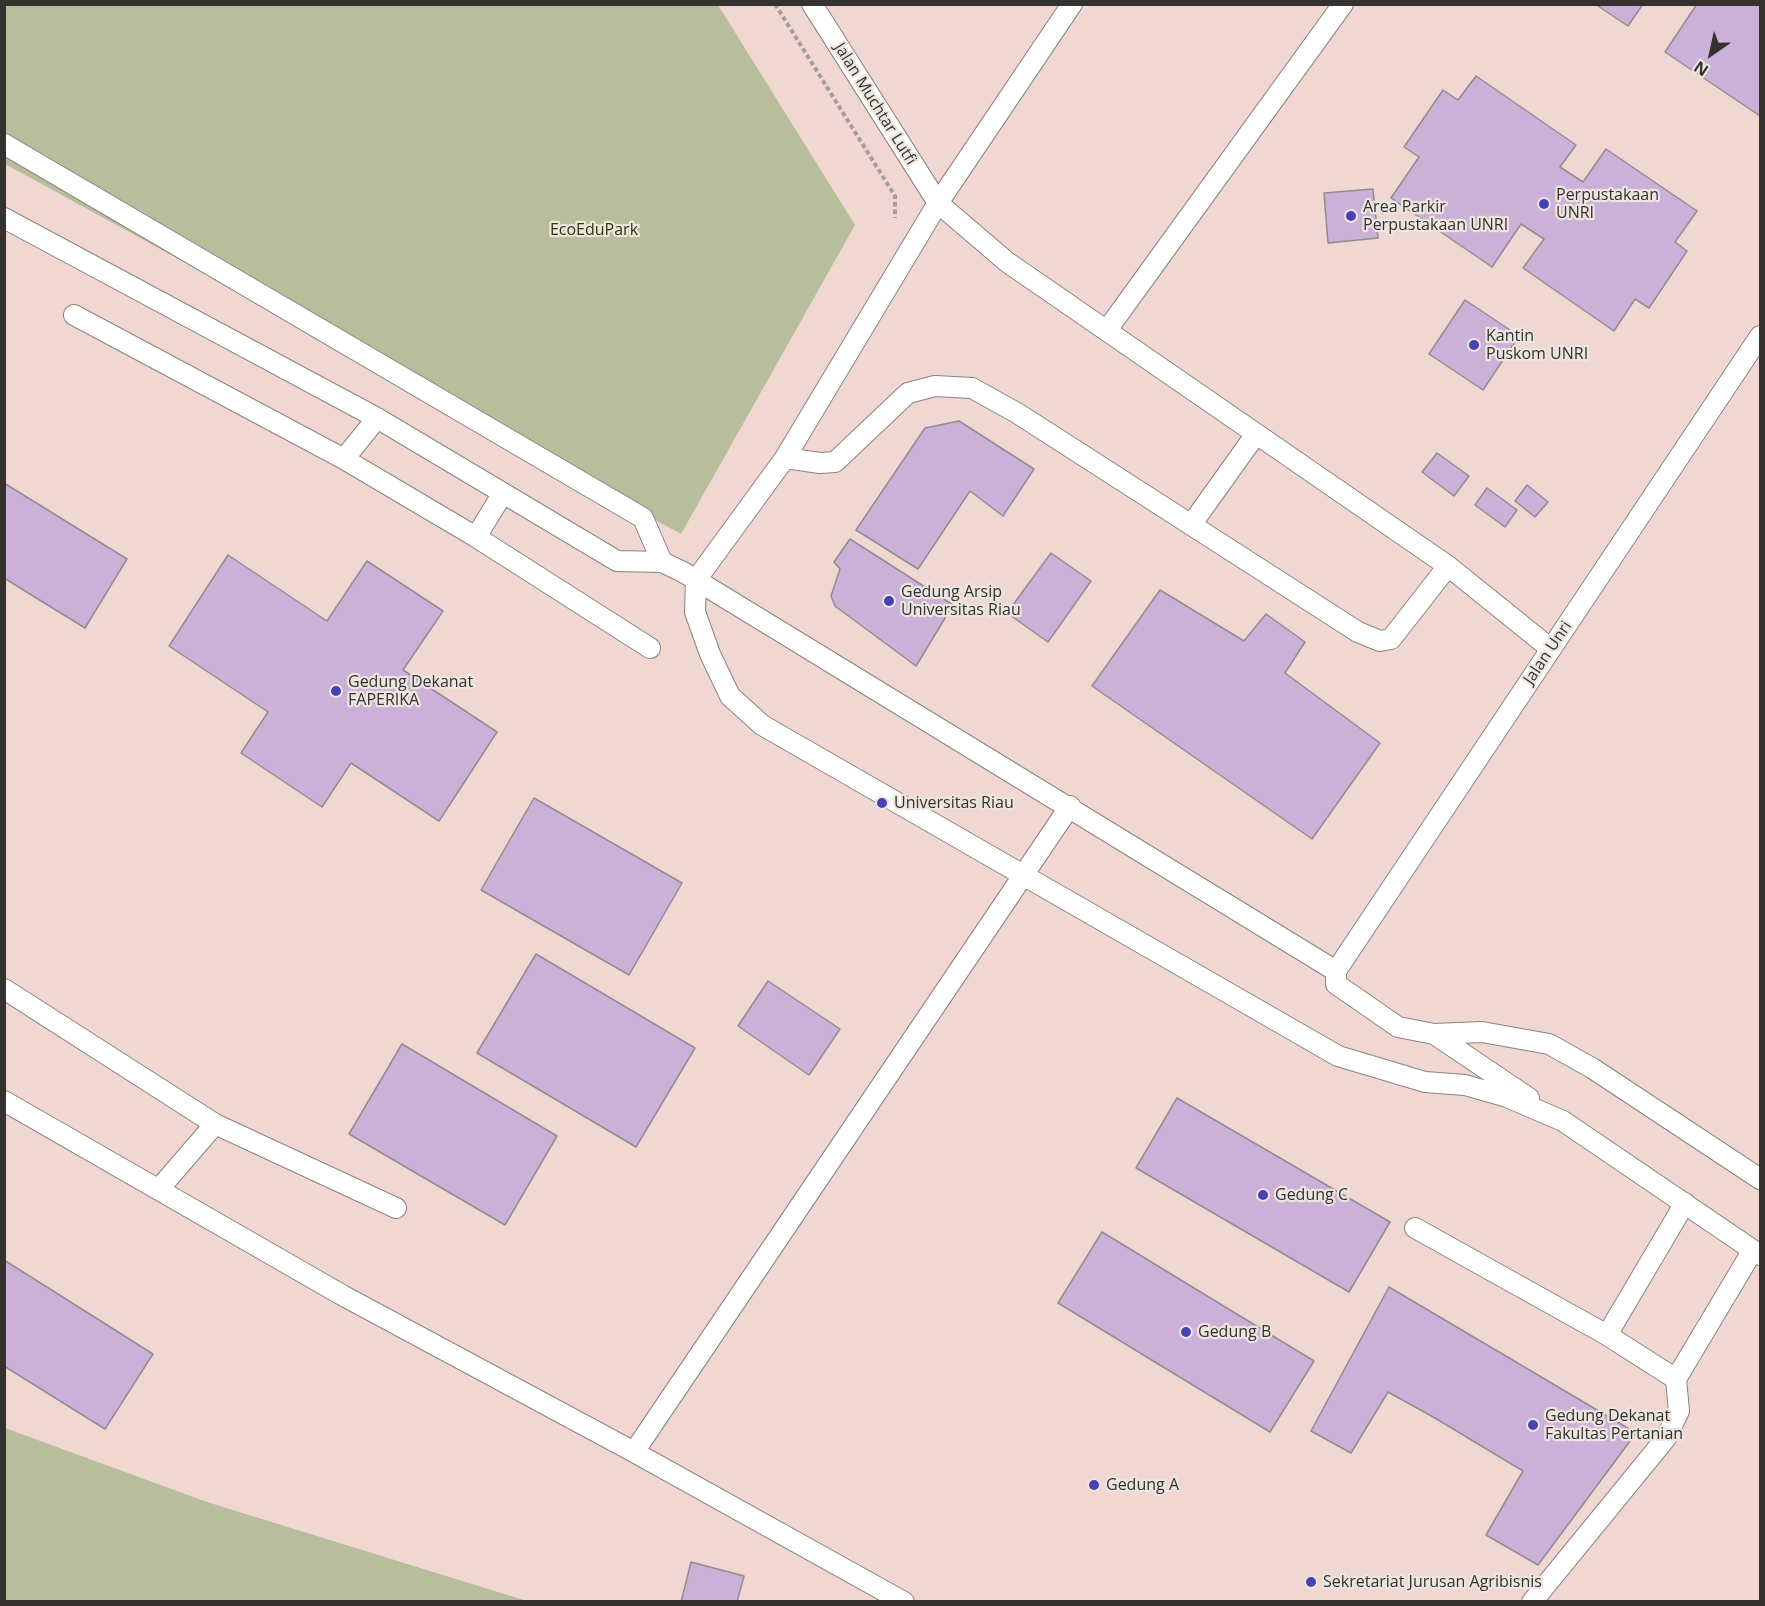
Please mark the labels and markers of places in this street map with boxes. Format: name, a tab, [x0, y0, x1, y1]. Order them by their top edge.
place label: Perpustakaan UNRI	[1556, 185, 1659, 223]
place label: Area Parkir Perpustakaan UNRI	[1363, 197, 1508, 235]
marker: Perpustakaan UNRI	[1537, 197, 1551, 211]
marker: Area Parkir Perpustakaan UNRI	[1344, 209, 1358, 223]
place label: Kantin Puskom UNRI	[1486, 326, 1588, 364]
marker: Kantin Puskom UNRI	[1467, 338, 1481, 352]
place label: Gedung Arsip Universitas Riau	[901, 582, 1021, 620]
marker: Gedung Arsip Universitas Riau	[882, 594, 896, 608]
place label: Gedung Dekanat FAPERIKA	[348, 672, 473, 710]
marker: Gedung Dekanat FAPERIKA	[329, 684, 343, 698]
place label: Universitas Riau	[894, 793, 1014, 813]
marker: Universitas Riau	[875, 796, 889, 810]
place label: Gedung C	[1275, 1185, 1348, 1205]
marker: Gedung C	[1256, 1188, 1270, 1202]
place label: Gedung B	[1198, 1322, 1271, 1342]
marker: Gedung B	[1179, 1325, 1193, 1339]
place label: Gedung Dekanat Fakultas Pertanian	[1545, 1406, 1683, 1444]
marker: Gedung Dekanat Fakultas Pertanian	[1526, 1418, 1540, 1432]
place label: Gedung A	[1106, 1475, 1179, 1495]
marker: Gedung A	[1087, 1478, 1101, 1492]
place label: Sekretariat Jurusan Agribisnis	[1323, 1572, 1542, 1592]
marker: Sekretariat Jurusan Agribisnis	[1304, 1575, 1318, 1589]

